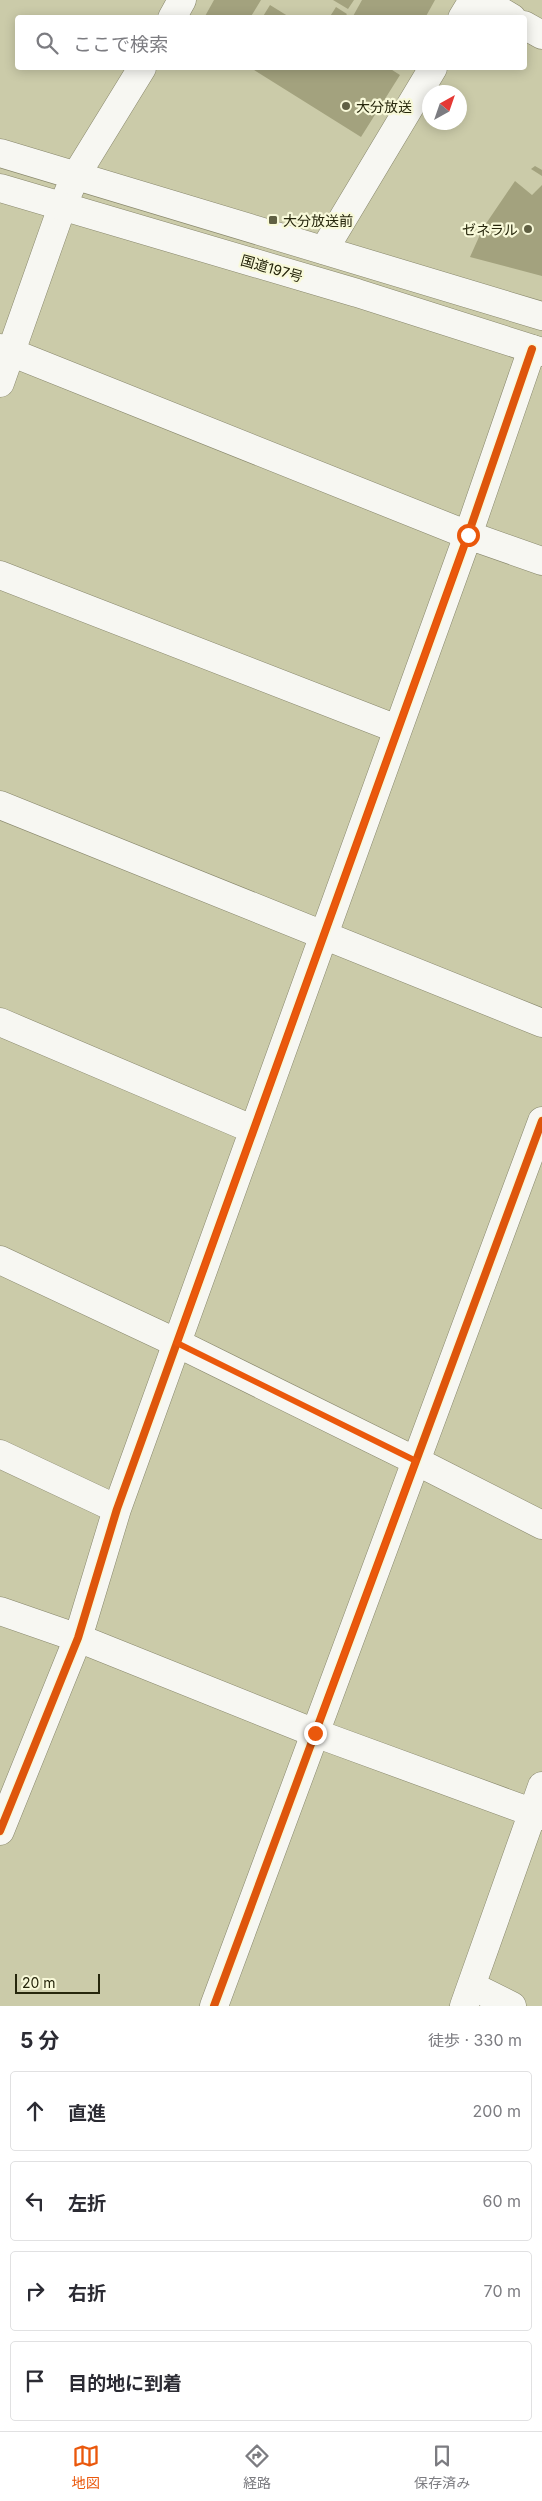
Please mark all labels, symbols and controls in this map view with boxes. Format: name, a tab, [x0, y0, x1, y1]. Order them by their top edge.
search box	[15, 15, 527, 70]
icon: search	[33, 29, 61, 57]
text: ここで検索	[73, 33, 168, 56]
north arrow	[422, 85, 467, 130]
place label: 大分放送	[356, 98, 412, 115]
marker: 大分放送	[340, 100, 352, 112]
place label: 大分放送前	[283, 212, 353, 229]
marker: 大分放送前	[267, 214, 279, 226]
place label: ゼネラル	[462, 221, 518, 238]
marker: ゼネラル	[522, 223, 534, 235]
street label: 国道197号	[239, 251, 305, 285]
route start	[457, 524, 480, 547]
route end	[304, 1722, 327, 1745]
scale bar	[15, 1971, 100, 1994]
text: 20 m	[22, 1974, 56, 1991]
text: 5 分	[20, 2028, 59, 2053]
text: 徒歩 · 330 m	[428, 2030, 522, 2050]
icon: ahead	[21, 2097, 49, 2125]
text: 200 m	[473, 2101, 521, 2121]
text: 直進	[68, 2102, 106, 2125]
icon: left	[21, 2187, 49, 2215]
text: 60 m	[482, 2191, 521, 2211]
text: 左折	[68, 2192, 106, 2215]
icon: right	[21, 2277, 49, 2305]
text: 70 m	[484, 2281, 521, 2301]
text: 右折	[68, 2282, 106, 2305]
icon: arrive	[21, 2367, 49, 2395]
text: 目的地に到着	[68, 2372, 182, 2395]
tab: 地図	[72, 2442, 100, 2492]
tab: 経路	[243, 2442, 271, 2492]
tab: 保存済み	[414, 2442, 470, 2492]

